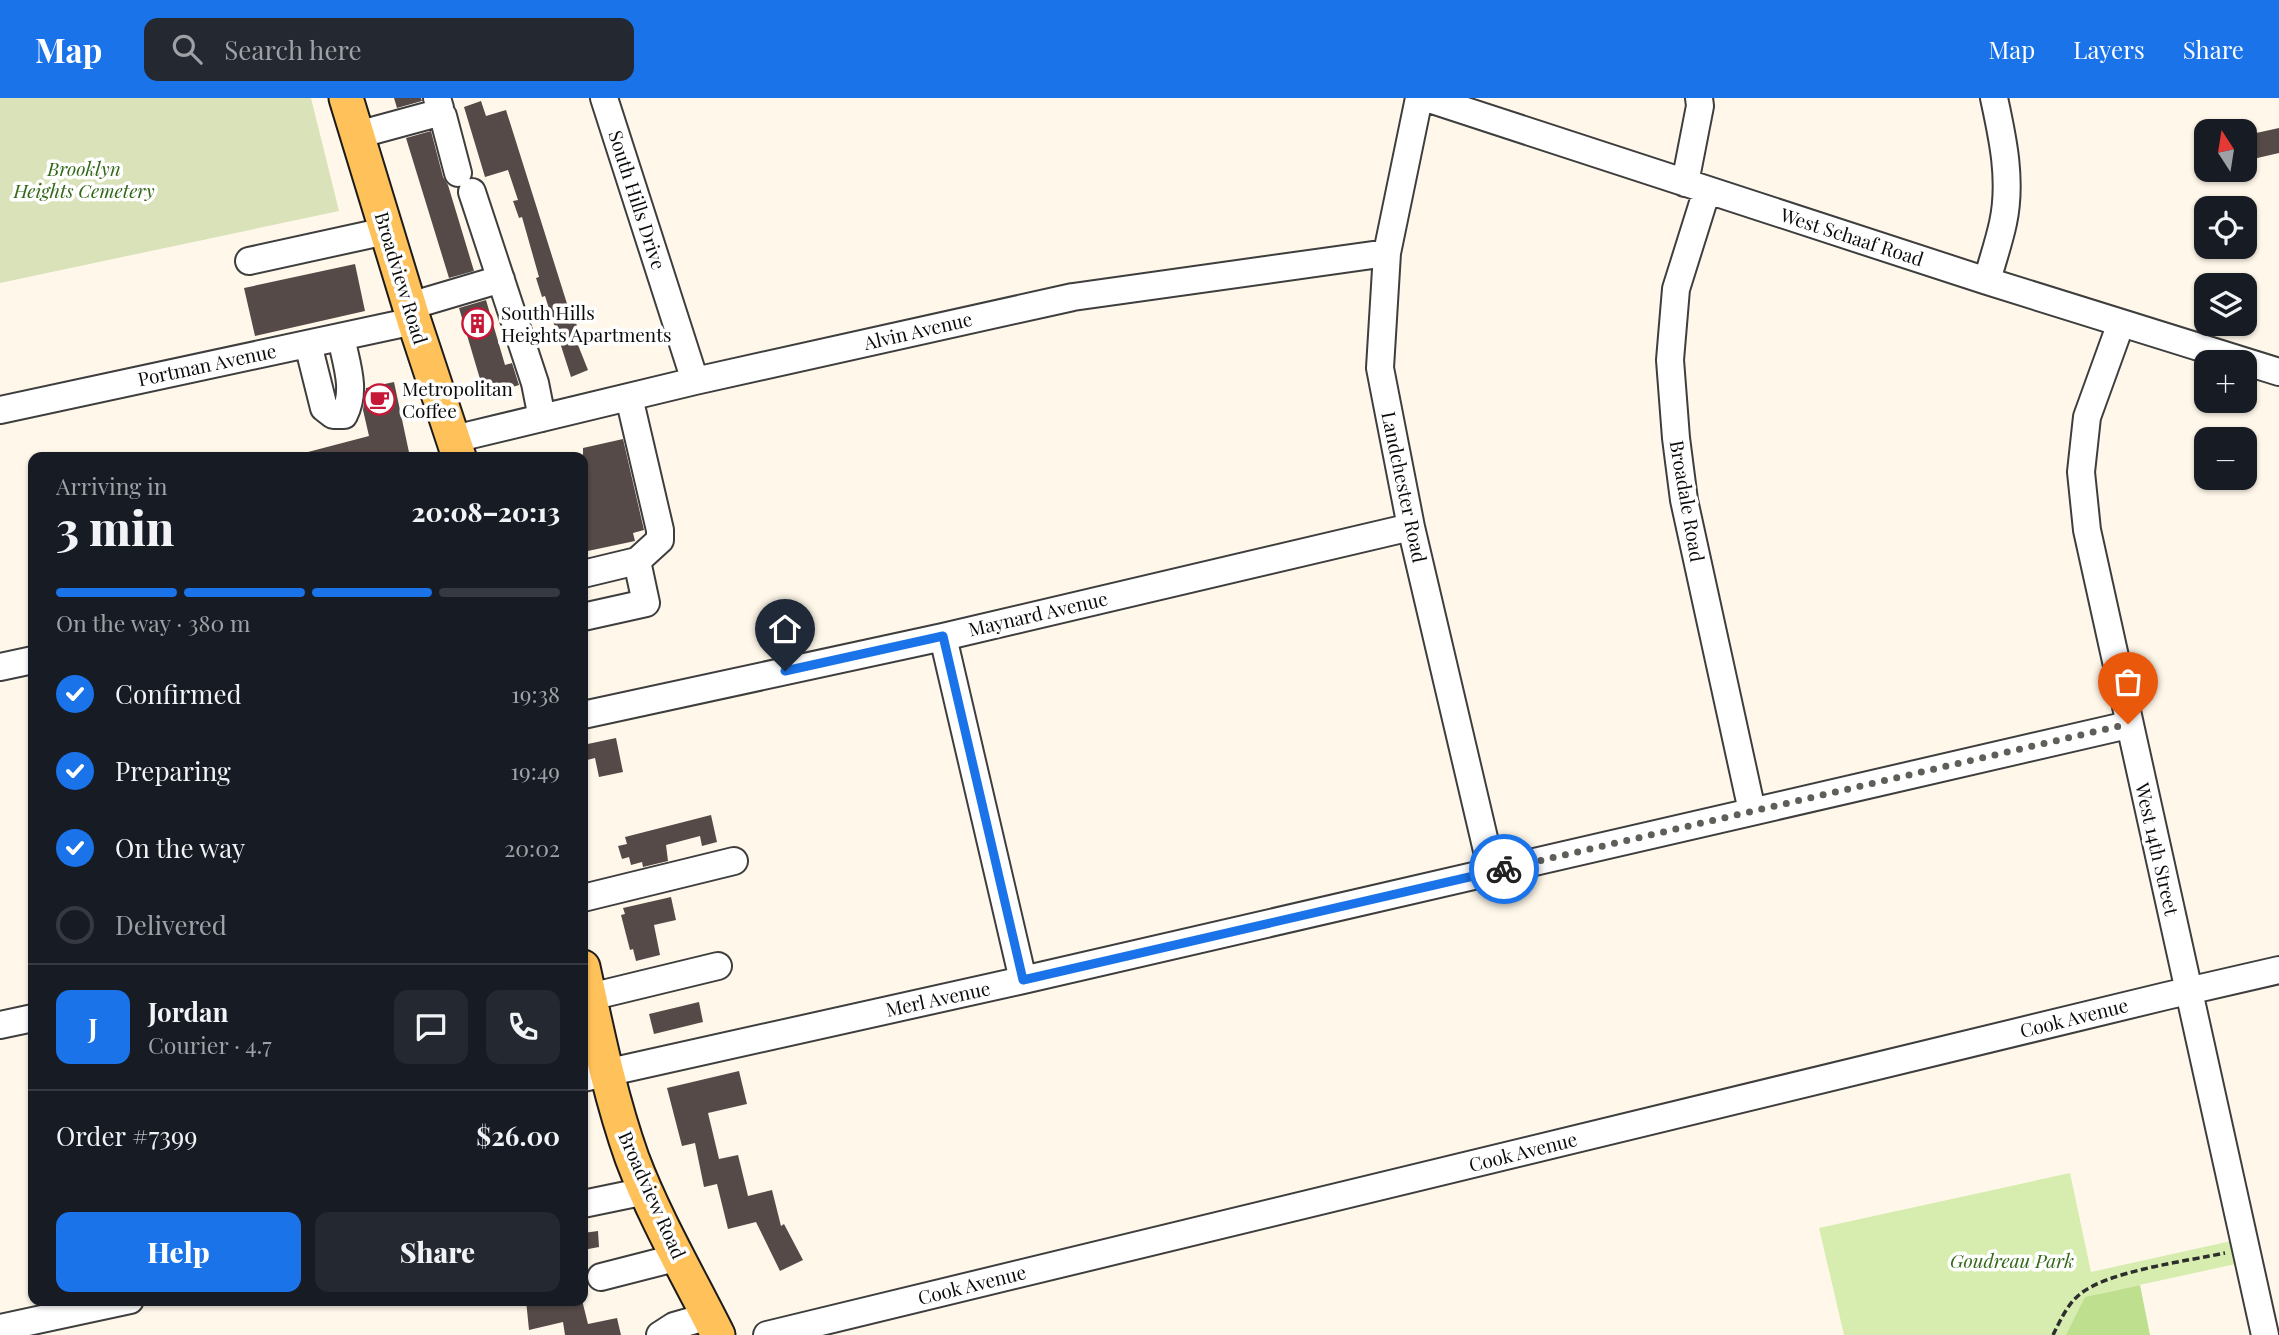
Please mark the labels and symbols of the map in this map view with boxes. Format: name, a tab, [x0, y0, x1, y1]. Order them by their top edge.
north arrow	[2194, 119, 2258, 182]
street label: South Hills Drive	[603, 127, 673, 273]
park label: Brooklyn Heights Cemetery	[12, 155, 155, 203]
street label: West Schaaf Road	[1776, 200, 1927, 271]
street label: Broadview Road	[369, 208, 434, 347]
place label: South Hills Heights Apartments	[501, 299, 671, 347]
street label: Alvin Avenue	[860, 305, 974, 355]
building icon: South Hills Heights Apartments	[461, 307, 495, 341]
street label: Portman Avenue	[135, 337, 278, 391]
place label: Metropolitan Coffee	[402, 375, 513, 423]
cafe icon: Metropolitan Coffee	[362, 383, 396, 417]
street label: Landchester Road	[1376, 409, 1434, 565]
street label: Broadale Road	[1665, 438, 1711, 564]
street label: Maynard Avenue	[966, 584, 1110, 642]
pin	[755, 599, 815, 671]
pin	[2098, 652, 2158, 724]
street label: West 14th Street	[2130, 779, 2186, 918]
courier	[1469, 834, 1539, 904]
street label: Merl Avenue	[883, 974, 992, 1022]
street label: Cook Avenue	[2017, 991, 2131, 1043]
street label: Cook Avenue	[1466, 1125, 1580, 1177]
street label: Broadview Road	[613, 1127, 693, 1263]
park label: Goudreau Park	[1950, 1247, 2074, 1273]
street label: Cook Avenue	[915, 1258, 1029, 1310]

